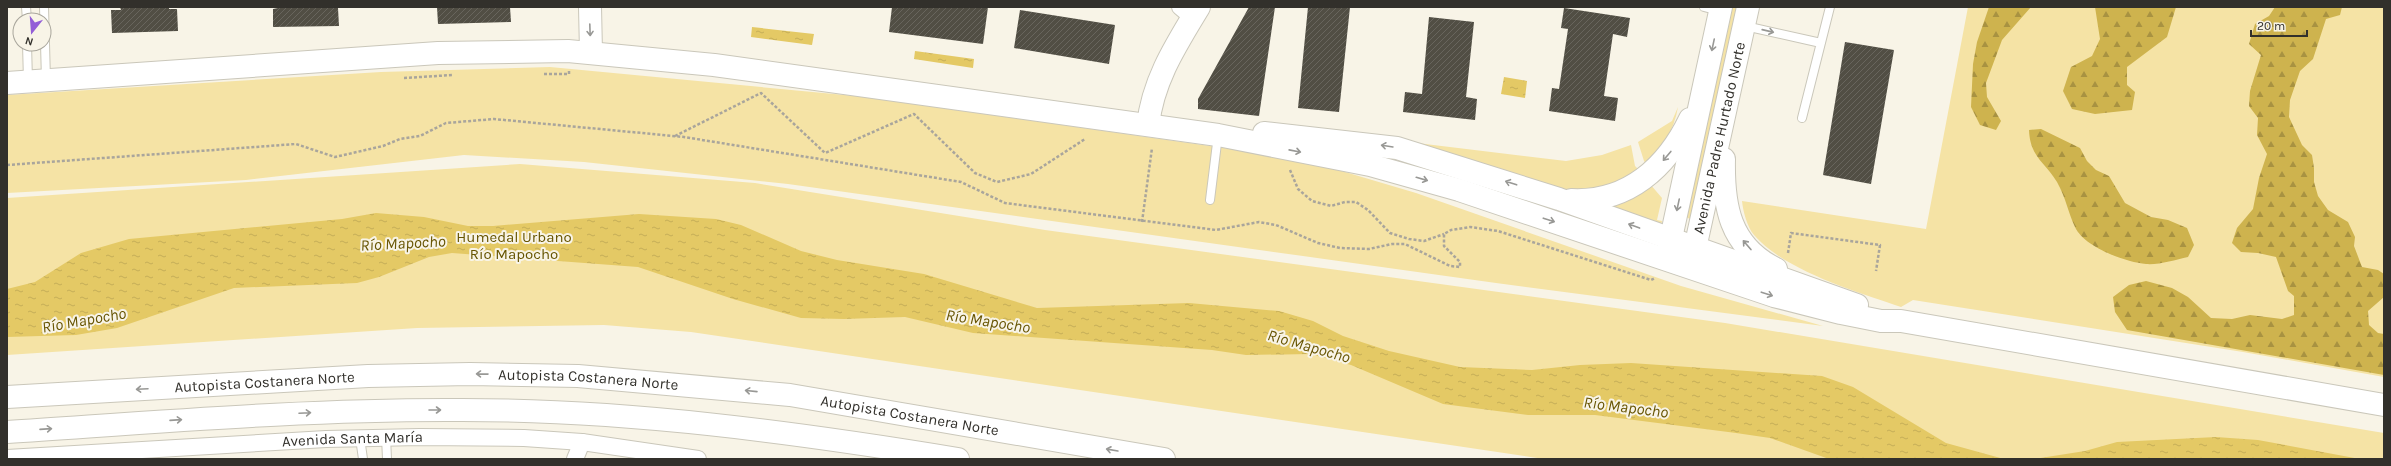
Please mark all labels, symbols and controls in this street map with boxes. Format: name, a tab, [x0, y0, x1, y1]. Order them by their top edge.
north arrow	[12, 12, 52, 52]
scale bar	[2251, 12, 2307, 38]
text: 20 m	[2257, 19, 2285, 33]
one-way arrow	[586, 23, 594, 36]
one-way arrow	[1761, 28, 1774, 35]
text: N	[24, 34, 35, 48]
one-way arrow	[1708, 38, 1716, 51]
street label: Avenida Padre Hurtado Norte	[1689, 40, 1749, 236]
one-way arrow	[1380, 142, 1393, 150]
one-way arrow	[1288, 147, 1301, 155]
one-way arrow	[1663, 151, 1672, 162]
one-way arrow	[1415, 176, 1428, 183]
one-way arrow	[1505, 179, 1517, 187]
one-way arrow	[1673, 198, 1681, 211]
one-way arrow	[1543, 216, 1555, 224]
one-way arrow	[1627, 222, 1640, 229]
park label: Humedal Urbano Río Mapocho	[456, 228, 572, 263]
water label: Río Mapocho	[360, 231, 446, 255]
one-way arrow	[1742, 240, 1751, 251]
one-way arrow	[1761, 291, 1774, 298]
water label: Río Mapocho	[40, 303, 128, 337]
water label: Río Mapocho	[944, 305, 1032, 337]
water label: Río Mapocho	[1265, 325, 1353, 367]
street label: Autopista Costanera Norte	[498, 366, 679, 394]
street label: Autopista Costanera Norte	[174, 368, 355, 396]
one-way arrow	[476, 370, 489, 378]
one-way arrow	[136, 385, 149, 392]
one-way arrow	[745, 388, 758, 395]
street label: Autopista Costanera Norte	[819, 391, 1000, 440]
water label: Río Mapocho	[1583, 392, 1670, 422]
one-way arrow	[428, 406, 441, 414]
one-way arrow	[298, 409, 311, 417]
one-way arrow	[169, 417, 182, 424]
one-way arrow	[39, 426, 52, 433]
street label: Avenida Santa María	[282, 428, 423, 451]
one-way arrow	[1106, 446, 1119, 454]

